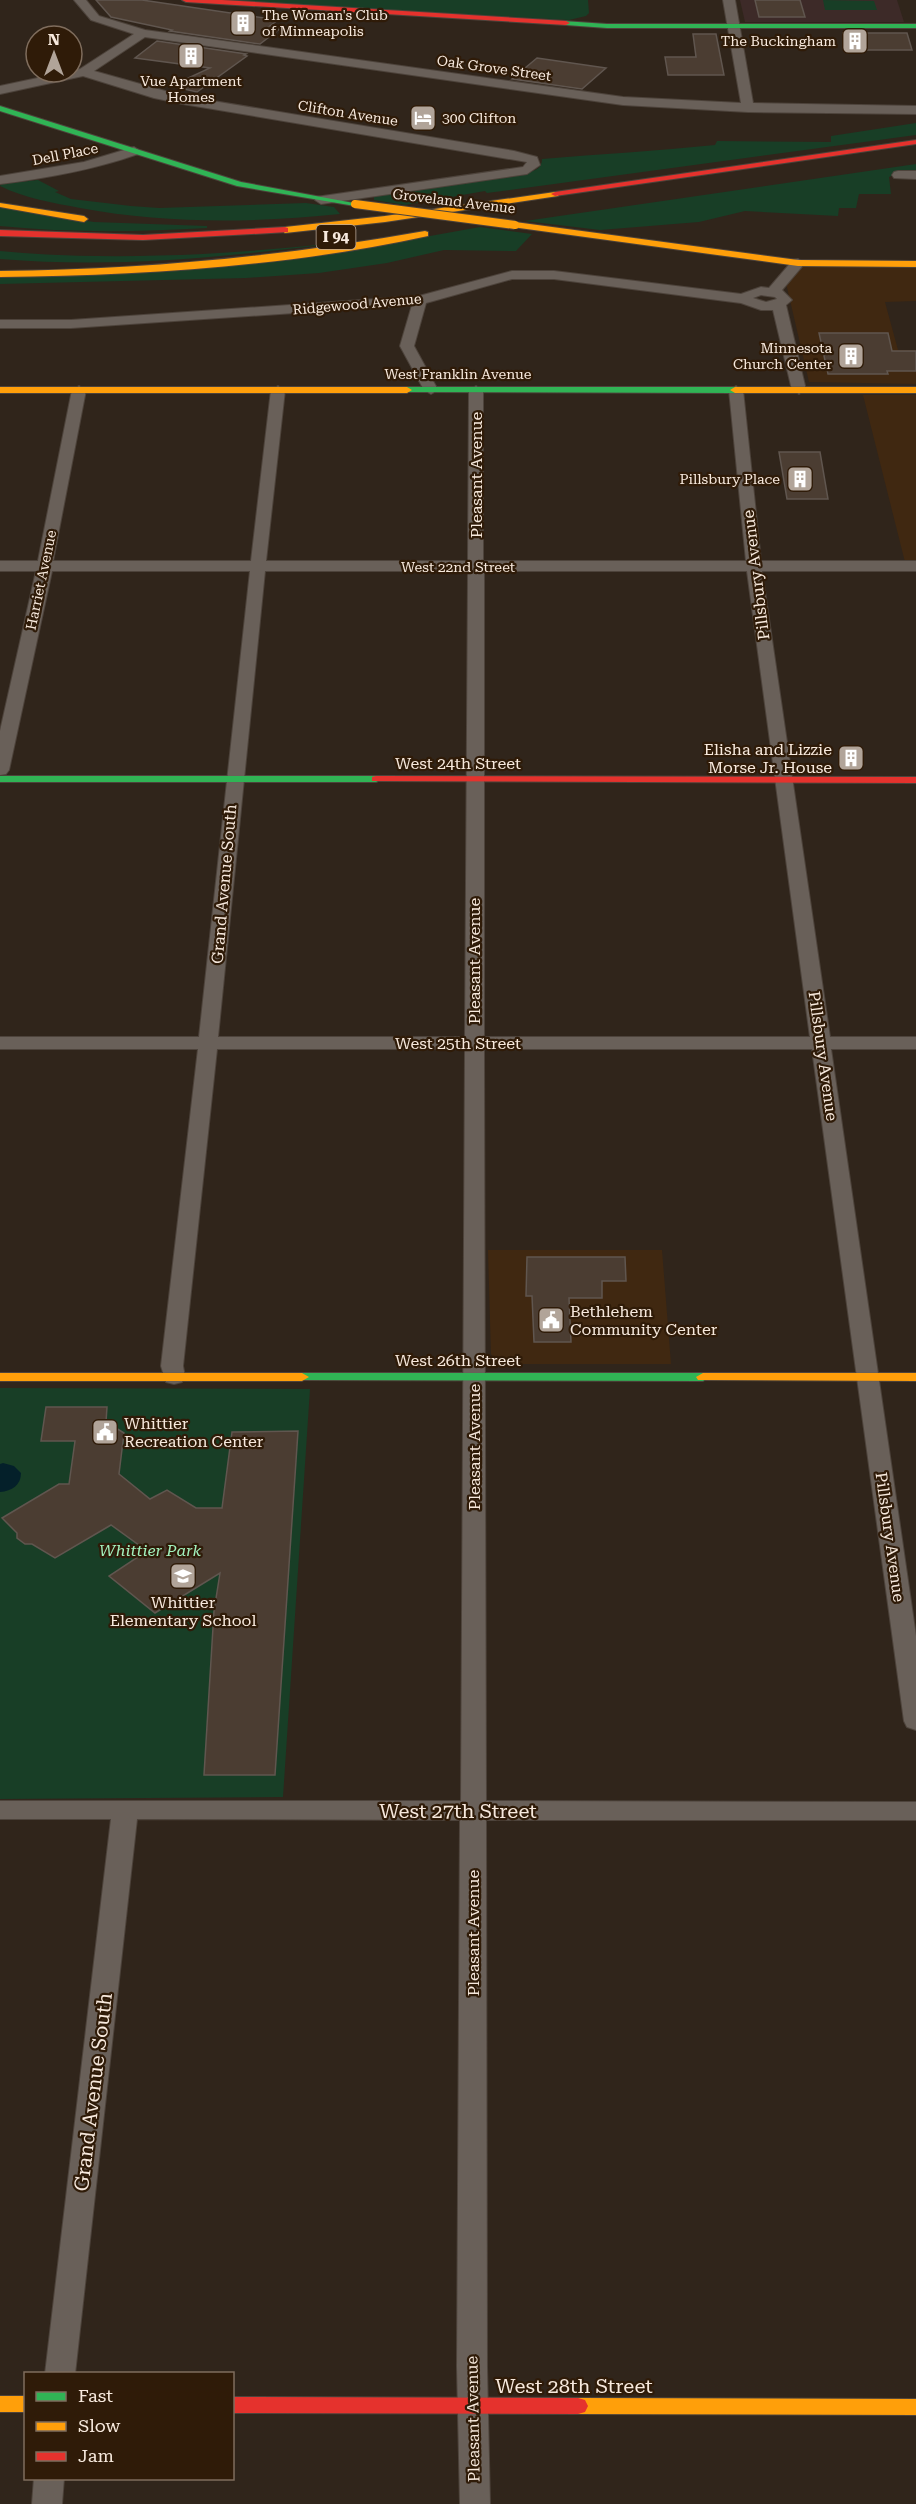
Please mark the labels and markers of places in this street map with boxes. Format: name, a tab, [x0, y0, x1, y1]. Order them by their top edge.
place label: The Woman's Club of Minneapolis	[262, 7, 388, 39]
building icon: The Woman's Club of Minneapolis	[228, 8, 258, 38]
building icon: The Buckingham	[840, 26, 870, 56]
place label: The Buckingham	[721, 33, 836, 49]
building icon: Vue Apartment Homes	[176, 41, 206, 71]
place label: Vue Apartment Homes	[140, 73, 242, 105]
hotel icon: 300 Clifton	[408, 103, 438, 133]
place label: 300 Clifton	[442, 110, 516, 126]
place label: Minnesota Church Center	[733, 340, 832, 372]
building icon: Minnesota Church Center	[836, 341, 866, 371]
building icon: Pillsbury Place	[785, 464, 815, 494]
place label: Pillsbury Place	[679, 471, 780, 487]
place label: Elisha and Lizzie Morse Jr. House	[704, 740, 832, 777]
building icon: Elisha and Lizzie Morse Jr. House	[836, 743, 866, 773]
place label: Bethlehem Community Center	[570, 1302, 718, 1339]
public building icon: Bethlehem Community Center	[536, 1305, 566, 1335]
place label: Whittier Recreation Center	[124, 1414, 264, 1451]
public building icon: Whittier Recreation Center	[90, 1417, 120, 1447]
school or university icon: Whittier Elementary School	[168, 1561, 198, 1591]
place label: Whittier Elementary School	[110, 1593, 256, 1630]

